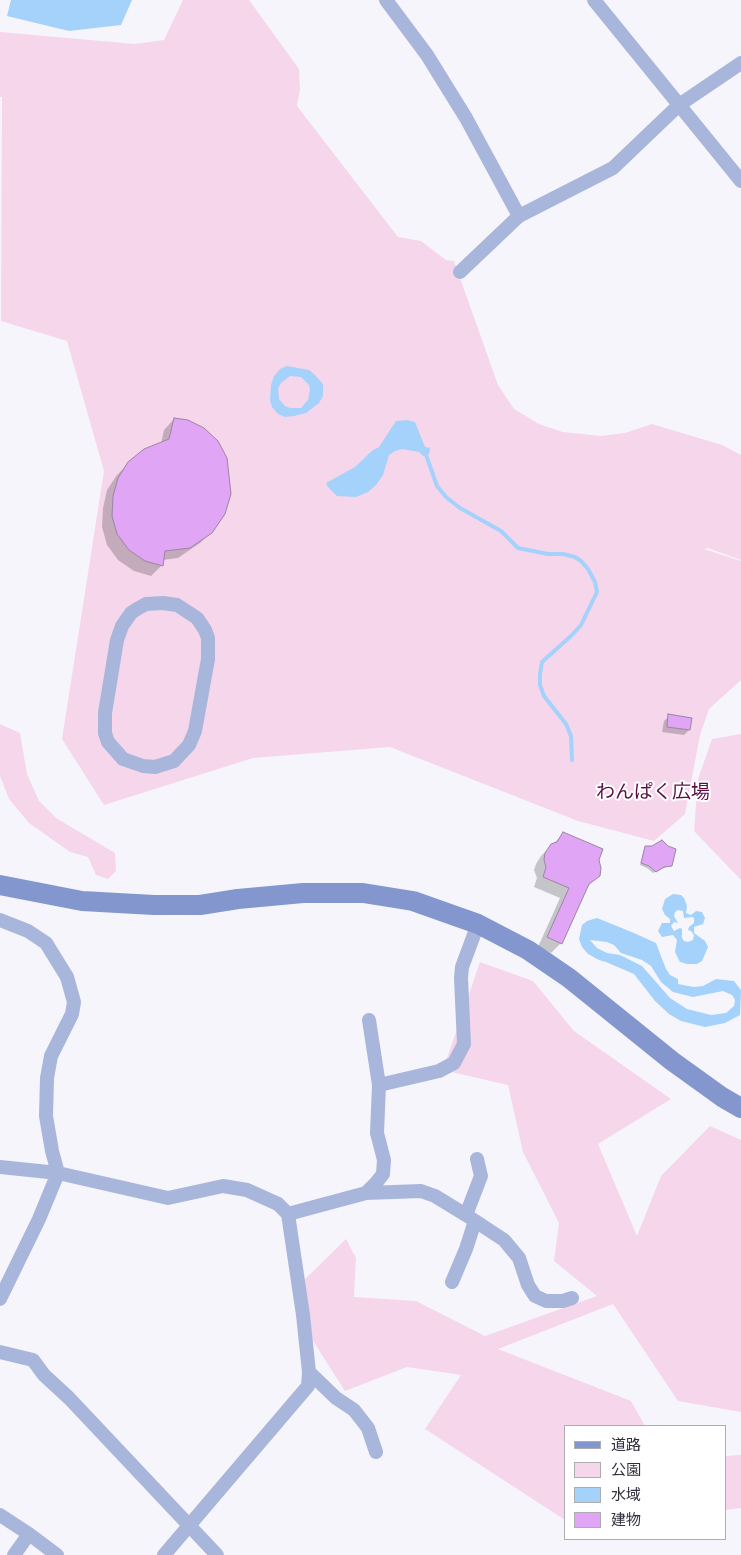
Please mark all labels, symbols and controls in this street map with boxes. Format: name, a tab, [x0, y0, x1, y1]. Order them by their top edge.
park label: わんぱく広場	[596, 782, 710, 804]
legend	[564, 1425, 726, 1540]
text: 道路	[611, 1433, 641, 1456]
text: 公園	[611, 1458, 641, 1481]
text: 水域	[611, 1483, 641, 1506]
text: 建物	[611, 1508, 641, 1531]

